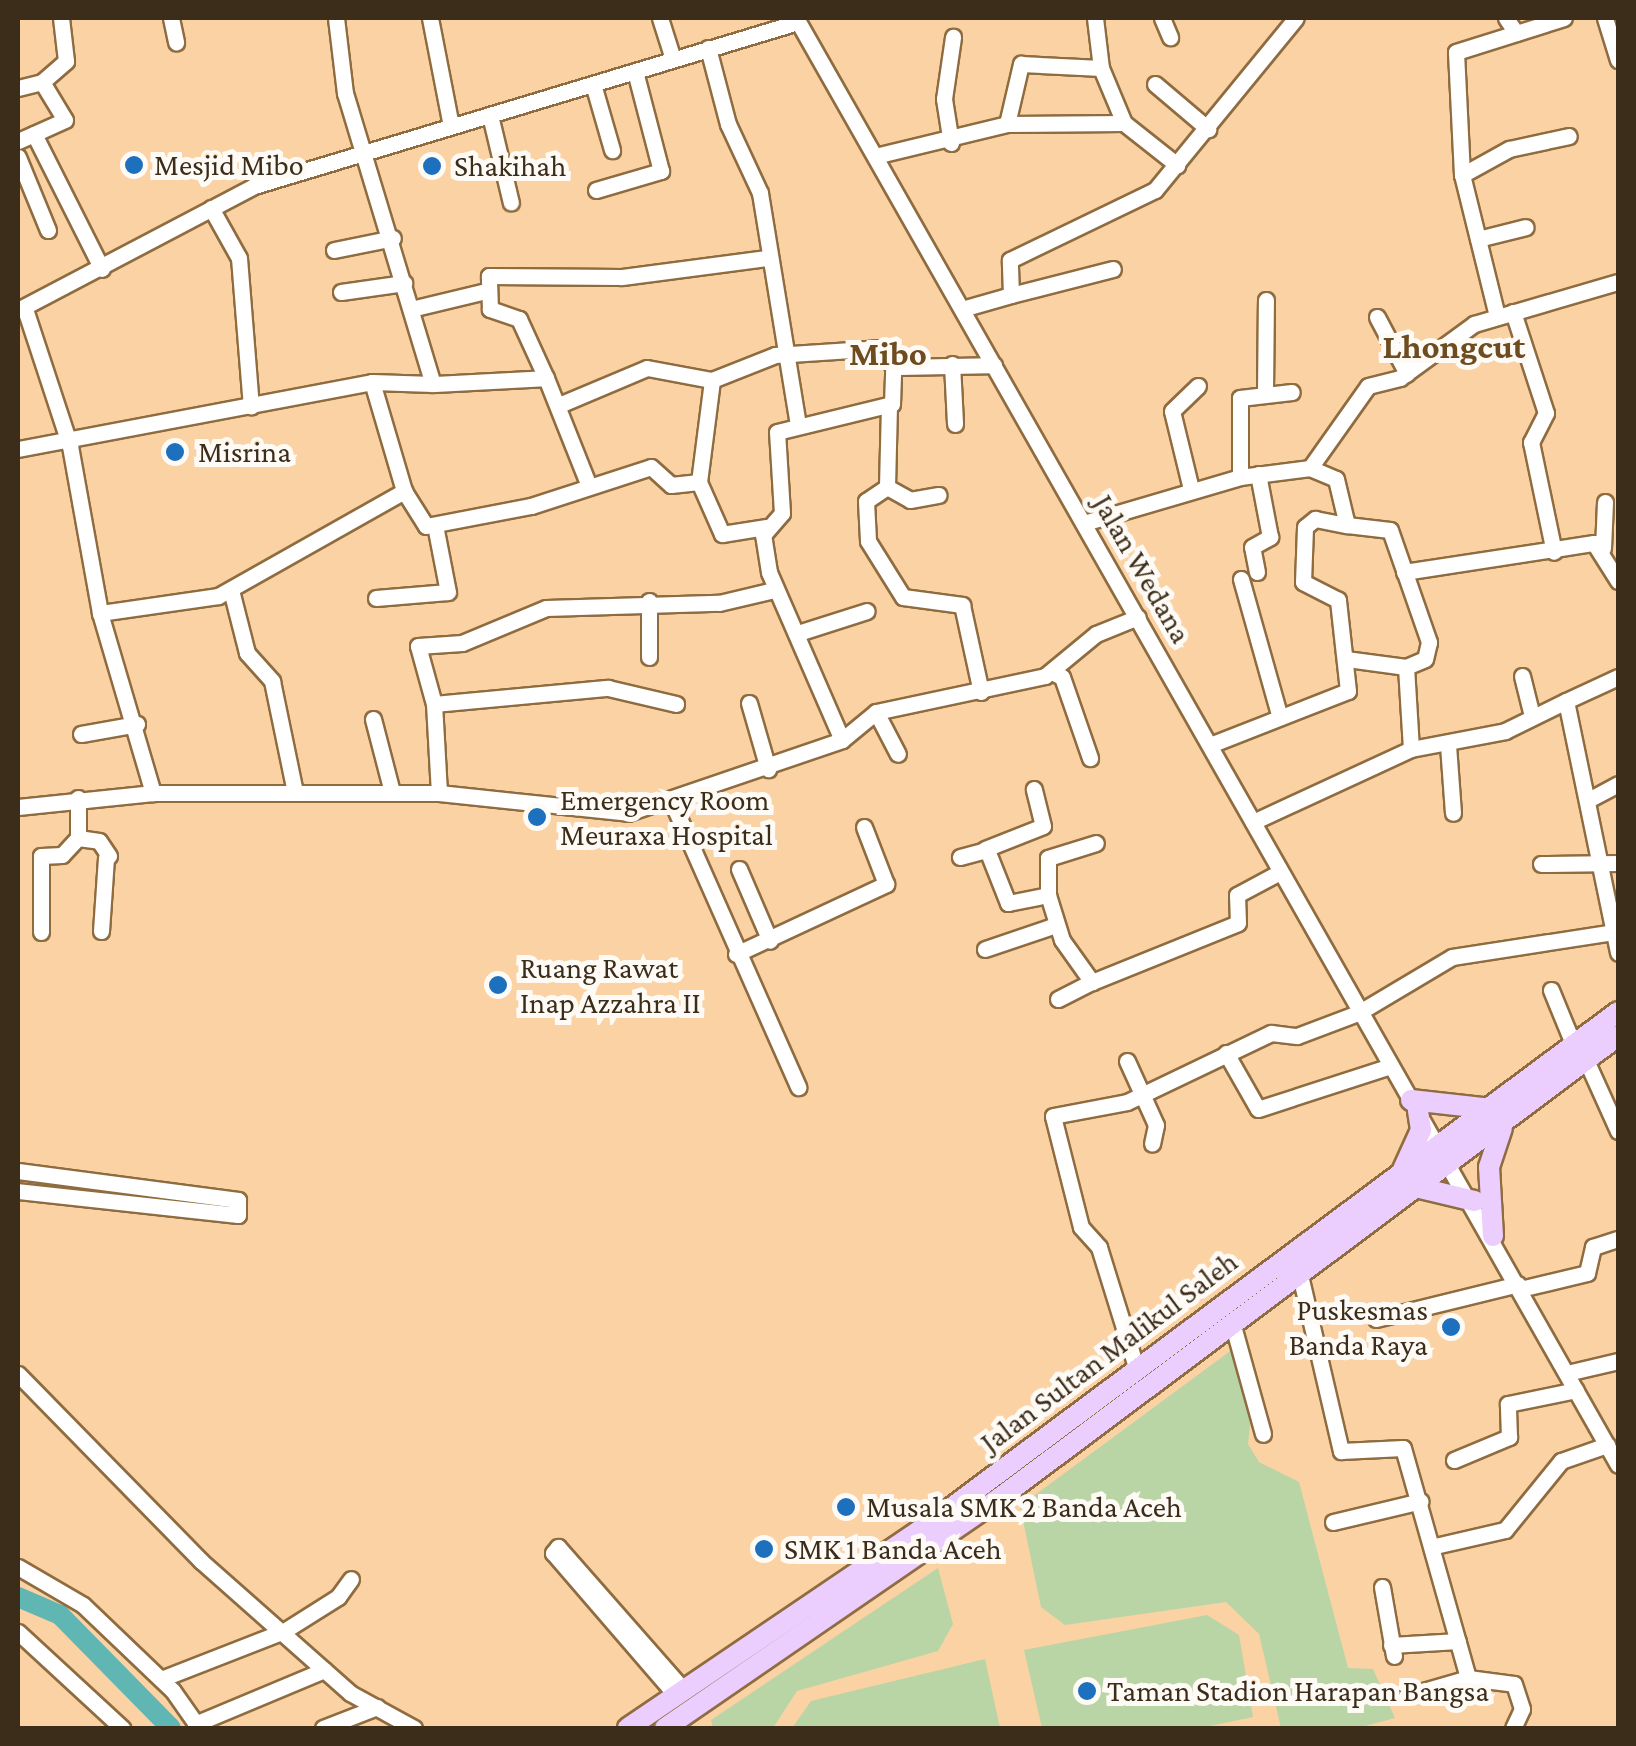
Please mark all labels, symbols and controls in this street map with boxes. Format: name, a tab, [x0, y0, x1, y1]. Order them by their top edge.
place label: Mesjid Mibo	[154, 147, 304, 183]
place label: Shakihah	[454, 148, 566, 184]
marker: Shakihah	[419, 153, 445, 179]
marker: Mesjid Mibo	[123, 154, 145, 176]
district label: Lhongcut	[1383, 326, 1525, 368]
district label: Mibo	[849, 333, 927, 375]
place label: Misrina	[198, 434, 291, 470]
marker: Misrina	[162, 439, 188, 465]
street label: Jalan Wedana	[1085, 488, 1199, 650]
place label: Emergency Room Meuraxa Hospital	[560, 782, 773, 852]
marker: Emergency Room Meuraxa Hospital	[524, 804, 550, 830]
place label: Ruang Rawat Inap Azzahra II	[520, 950, 701, 1020]
marker: Ruang Rawat Inap Azzahra II	[485, 972, 511, 998]
street label: Jalan Sultan Malikul Saleh	[973, 1244, 1245, 1460]
place label: Puskesmas Banda Raya	[1289, 1292, 1428, 1362]
marker: Puskesmas Banda Raya	[1438, 1314, 1464, 1340]
place label: Musala SMK 2 Banda Aceh	[866, 1489, 1182, 1525]
marker: Musala SMK 2 Banda Aceh	[835, 1496, 857, 1518]
place label: SMK 1 Banda Aceh	[784, 1531, 1002, 1567]
marker: SMK 1 Banda Aceh	[753, 1538, 775, 1560]
place label: Taman Stadion Harapan Bangsa	[1107, 1673, 1489, 1709]
marker: Taman Stadion Harapan Bangsa	[1076, 1680, 1098, 1702]

